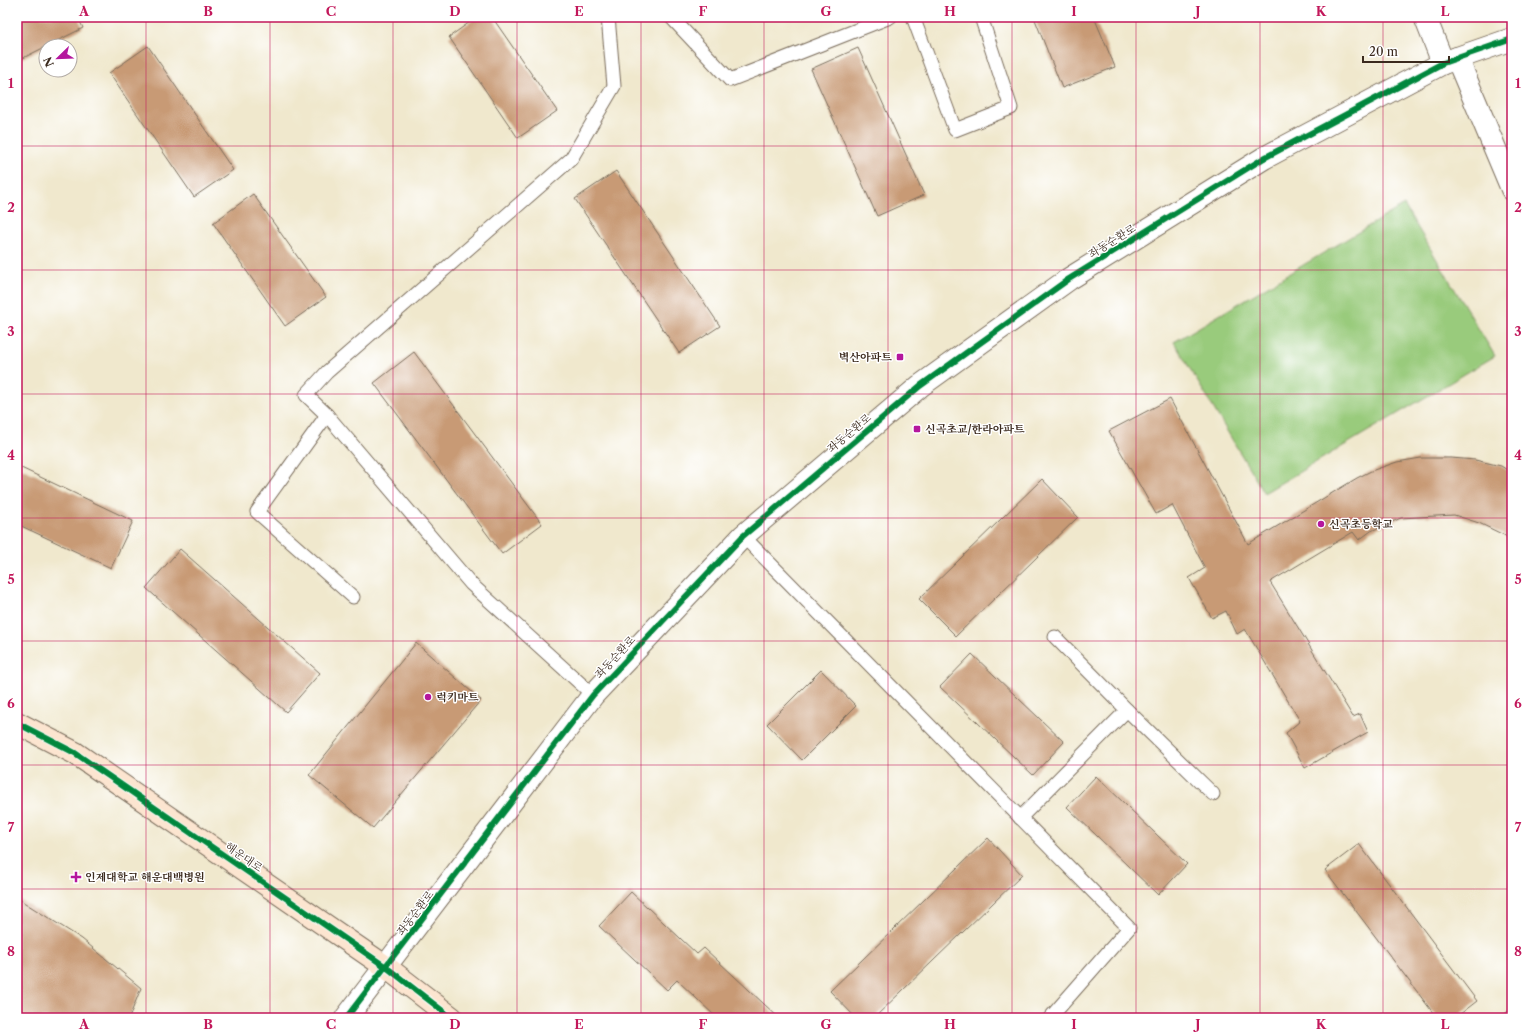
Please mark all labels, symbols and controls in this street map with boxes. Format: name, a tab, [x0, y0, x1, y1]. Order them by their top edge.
text: A	[78, 3, 90, 19]
text: B	[203, 3, 213, 19]
text: C	[326, 3, 336, 19]
text: D	[449, 3, 461, 19]
text: E	[574, 3, 584, 19]
text: F	[699, 3, 708, 19]
text: G	[820, 3, 832, 19]
text: H	[944, 3, 956, 19]
text: I	[1071, 3, 1077, 19]
text: J	[1193, 3, 1201, 19]
text: K	[1316, 3, 1327, 19]
text: L	[1441, 3, 1450, 19]
north arrow	[38, 38, 78, 78]
scale bar	[1363, 38, 1449, 64]
text: 20 m	[1369, 44, 1398, 59]
text: N	[40, 54, 57, 69]
text: 1	[8, 75, 14, 91]
text: 1	[1515, 75, 1521, 91]
text: 2	[7, 199, 15, 215]
text: 2	[1514, 199, 1522, 215]
street label: 좌동순환로	[1086, 221, 1139, 261]
text: 3	[7, 323, 15, 339]
text: 3	[1514, 323, 1522, 339]
place label: 벽산아파트	[839, 350, 892, 364]
marker: 벽산아파트	[895, 352, 905, 362]
street label: 좌동순환로	[824, 410, 874, 455]
place label: 신곡초교/한라아파트	[925, 422, 1025, 436]
marker: 신곡초교/한라아파트	[912, 424, 922, 434]
text: 4	[7, 447, 15, 463]
text: 4	[1514, 447, 1522, 463]
place label: 신곡초등학교	[1329, 517, 1393, 531]
marker: 신곡초등학교	[1316, 519, 1326, 529]
text: 5	[7, 571, 15, 587]
text: 5	[1514, 571, 1522, 587]
street label: 좌동순환로	[592, 633, 638, 681]
place label: 럭키마트	[436, 690, 479, 704]
marker: 럭키마트	[423, 692, 433, 702]
text: 6	[7, 695, 15, 711]
text: 6	[1514, 695, 1522, 711]
text: 7	[8, 819, 15, 835]
text: 7	[1515, 819, 1522, 835]
street label: 해운대로	[223, 839, 266, 875]
place label: 인제대학교 해운대백병원	[85, 870, 205, 884]
marker: 인제대학교 해운대백병원	[70, 871, 82, 883]
street label: 좌동순환로	[393, 887, 437, 938]
text: 8	[7, 943, 15, 959]
text: 8	[1514, 943, 1522, 959]
text: A	[78, 1016, 90, 1032]
text: B	[203, 1016, 213, 1032]
text: C	[326, 1016, 336, 1032]
text: D	[449, 1016, 461, 1032]
text: E	[574, 1016, 584, 1032]
text: F	[699, 1016, 708, 1032]
text: G	[820, 1016, 832, 1032]
text: H	[944, 1016, 956, 1032]
text: I	[1071, 1016, 1077, 1032]
text: J	[1193, 1016, 1201, 1032]
text: K	[1316, 1016, 1327, 1032]
text: L	[1441, 1016, 1450, 1032]

